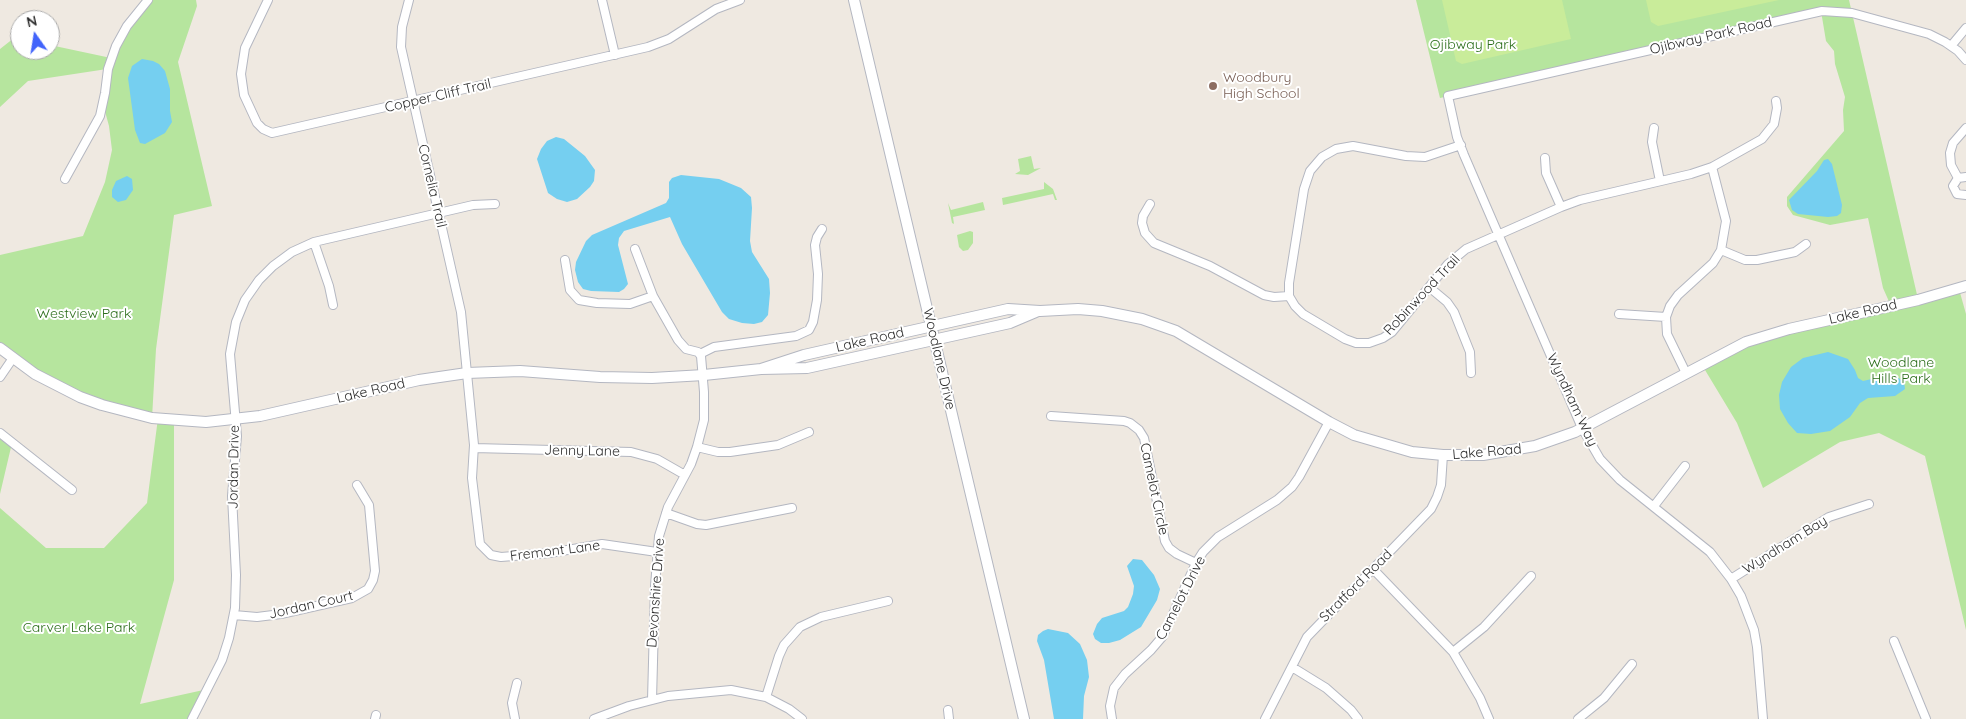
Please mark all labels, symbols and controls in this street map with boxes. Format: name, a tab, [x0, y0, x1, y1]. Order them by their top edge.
north arrow	[10, 10, 60, 60]
text: N	[25, 11, 39, 31]
street label: Ojibway Park Road	[1648, 14, 1774, 58]
park label: Ojibway Park	[1430, 37, 1516, 53]
place label: Woodbury High School	[1223, 70, 1300, 102]
street label: Copper Cliff Trail	[383, 76, 493, 116]
marker: Woodbury High School	[1207, 80, 1219, 92]
street label: Cornelia Trail	[414, 143, 450, 229]
street label: Robinwood Trail	[1380, 251, 1464, 339]
street label: Lake Road	[1827, 296, 1899, 328]
park label: Westview Park	[37, 306, 131, 322]
street label: Woodlane Drive	[919, 306, 959, 412]
street label: Lake Road	[834, 324, 906, 356]
street label: Wyndham Way	[1543, 351, 1601, 449]
park label: Woodlane Hills Park	[1868, 355, 1934, 388]
street label: Lake Road	[335, 375, 407, 407]
street label: Jordan Drive	[225, 425, 243, 509]
street label: Camelot Circle	[1136, 441, 1172, 537]
street label: Lake Road	[1452, 441, 1522, 463]
street label: Jenny Lane	[544, 442, 620, 460]
street label: Wyndham Bay	[1740, 512, 1830, 578]
street label: Fremont Lane	[509, 537, 601, 565]
street label: Devonshire Drive	[644, 538, 668, 648]
street label: Stratford Road	[1316, 546, 1396, 626]
street label: Camelot Drive	[1153, 553, 1209, 643]
street label: Jordan Court	[267, 587, 355, 623]
park label: Carver Lake Park	[23, 620, 135, 636]

